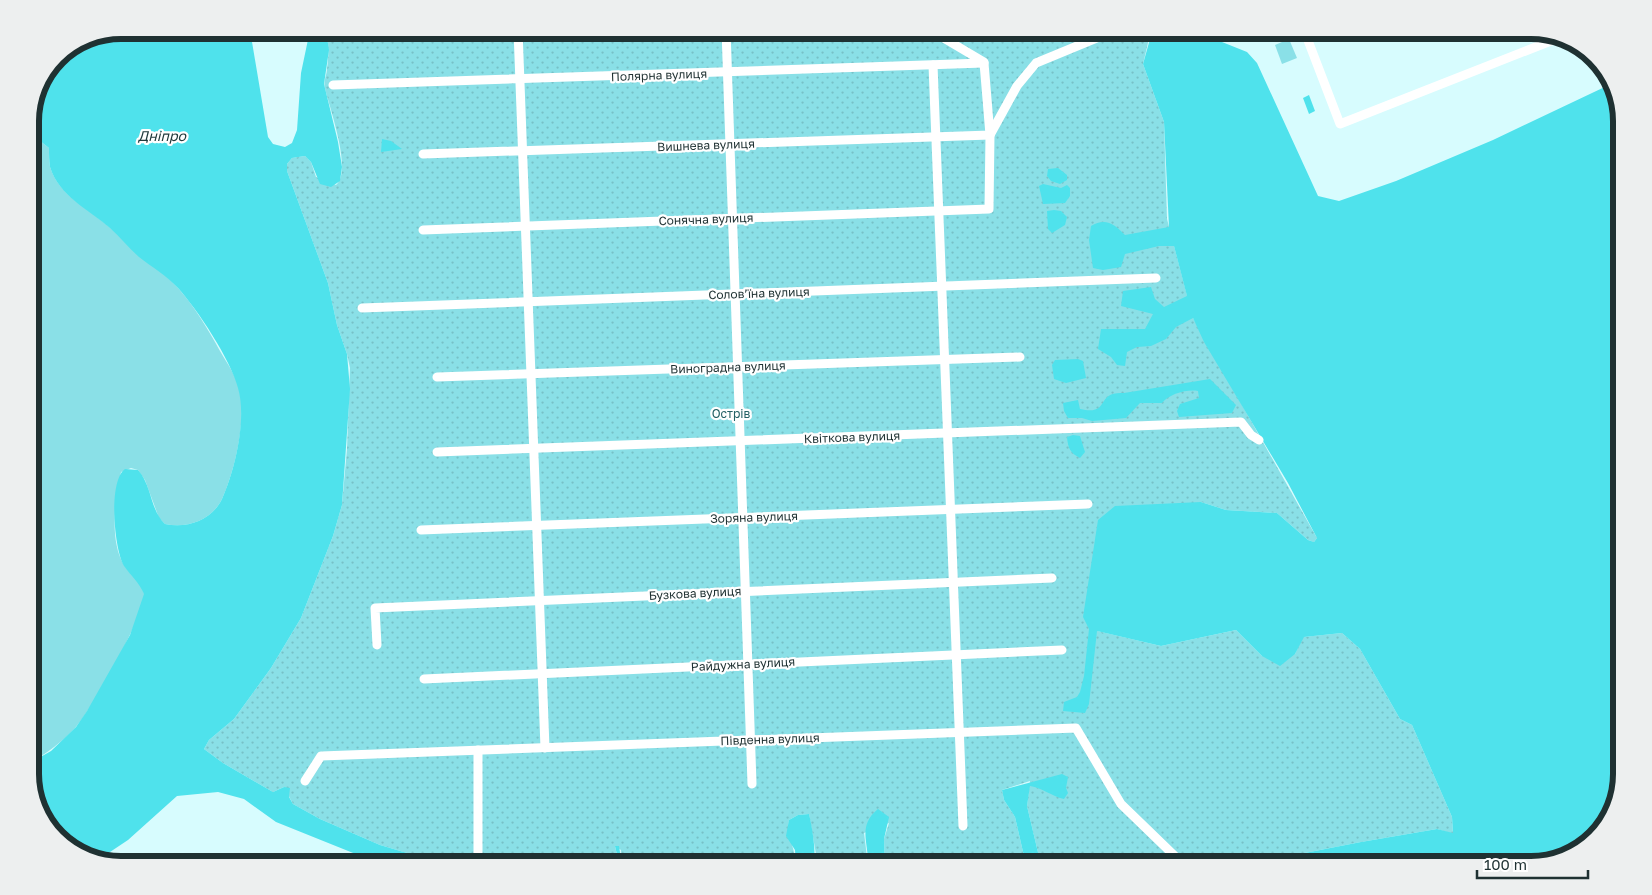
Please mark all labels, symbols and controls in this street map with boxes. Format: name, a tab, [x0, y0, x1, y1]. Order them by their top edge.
street label: Полярна вулиця	[611, 66, 707, 84]
water label: Дніпро	[137, 127, 188, 144]
street label: Вишнева вулиця	[657, 136, 755, 154]
street label: Сонячна вулиця	[658, 210, 754, 228]
street label: Соловʼїна вулиця	[708, 284, 810, 302]
street label: Виноградна вулиця	[670, 357, 786, 377]
park label: Острів	[712, 406, 751, 421]
street label: Квіткова вулиця	[804, 428, 900, 446]
street label: Зоряна вулиця	[710, 508, 798, 526]
street label: Бузкова вулиця	[648, 583, 742, 603]
street label: Райдужна вулиця	[690, 654, 796, 674]
street label: Південна вулиця	[720, 730, 820, 748]
scale bar	[1477, 848, 1588, 880]
text: 100 m	[1484, 855, 1527, 873]

